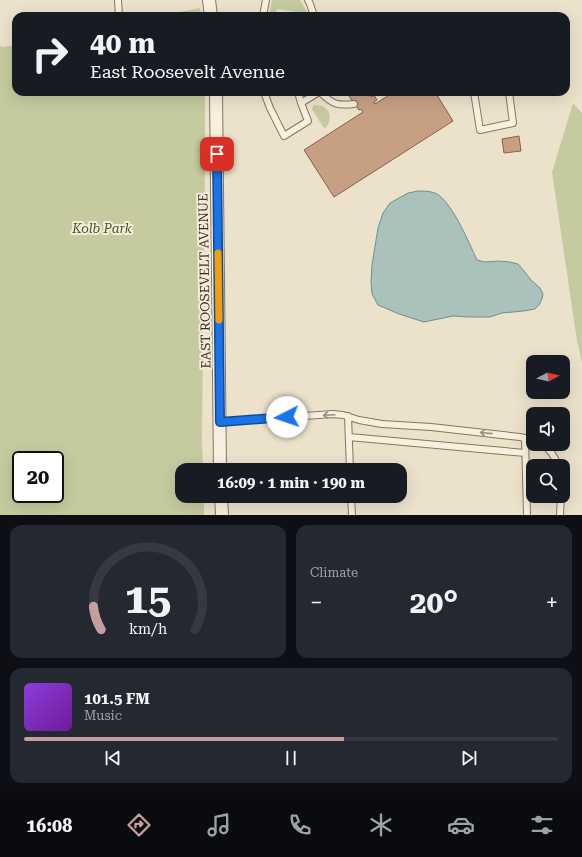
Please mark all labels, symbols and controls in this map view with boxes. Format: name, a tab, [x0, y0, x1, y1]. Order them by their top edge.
text: 40 m	[90, 27, 155, 60]
icon: right	[24, 28, 76, 80]
text: East Roosevelt Avenue	[90, 61, 285, 82]
pin	[200, 137, 234, 171]
icon: arrive	[206, 143, 228, 165]
street label: EAST ROOSEVELT AVENUE	[195, 193, 214, 369]
park label: Kolb Park	[71, 221, 133, 236]
north arrow	[526, 355, 570, 399]
map controls	[526, 355, 570, 503]
position arrow	[266, 396, 308, 438]
button: sound	[526, 407, 570, 451]
one-way arrow	[323, 411, 336, 418]
one-way arrow	[480, 430, 493, 437]
speed limit sign: 20	[12, 451, 64, 503]
button: search	[526, 459, 570, 503]
text: 16:09 · 1 min · 190 m	[217, 474, 365, 492]
text: Climate	[310, 565, 358, 580]
text: 15	[125, 573, 171, 622]
text: 20°	[410, 585, 458, 620]
text: −	[310, 590, 322, 615]
text: +	[546, 590, 558, 615]
text: km/h	[129, 620, 167, 636]
text: 101.5 FM	[84, 690, 150, 708]
text: Music	[84, 708, 122, 723]
icon: previous	[102, 747, 124, 769]
icon: pause	[280, 747, 302, 769]
icon: next	[458, 747, 480, 769]
icon: directions	[125, 811, 153, 839]
icon: music	[205, 811, 233, 839]
icon: phone	[286, 811, 314, 839]
icon: climate	[367, 811, 395, 839]
icon: car	[447, 811, 475, 839]
icon: filters	[528, 811, 556, 839]
text: 16:08	[26, 815, 72, 836]

